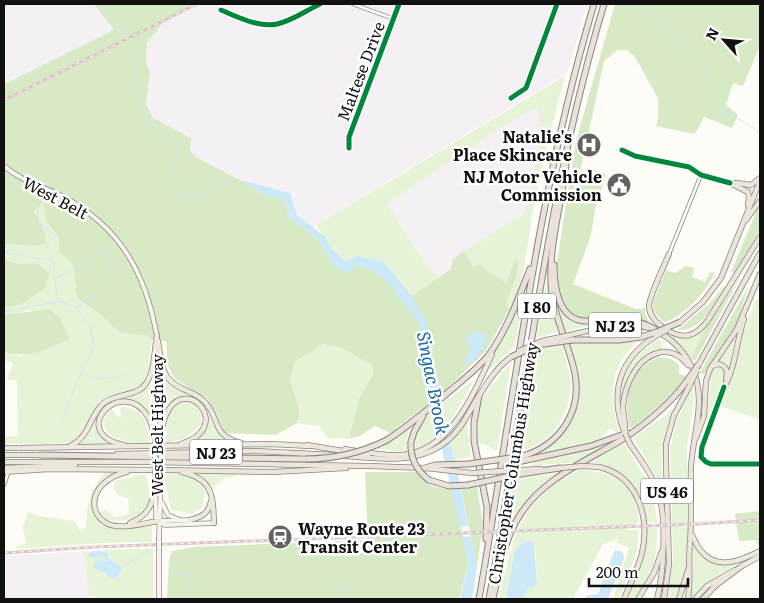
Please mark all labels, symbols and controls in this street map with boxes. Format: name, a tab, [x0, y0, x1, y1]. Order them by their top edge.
north arrow	[699, 15, 749, 65]
street label: Maltese Drive	[330, 18, 390, 124]
text: N	[700, 24, 723, 43]
place label: Natalie's Place Skincare	[453, 124, 572, 166]
hospital icon: Natalie's Place Skincare	[576, 132, 602, 158]
place label: NJ Motor Vehicle Commission	[463, 164, 602, 206]
street label: West Belt	[19, 170, 94, 225]
public building icon: NJ Motor Vehicle Commission	[606, 172, 632, 198]
road number: I 80	[518, 294, 556, 318]
road number: NJ 23	[589, 312, 641, 338]
water label: Singac Brook	[411, 329, 457, 437]
street label: Christopher Columbus Highway	[481, 339, 543, 586]
street label: West Belt Highway	[144, 353, 168, 496]
road number: NJ 23	[190, 440, 242, 464]
road number: US 46	[641, 478, 693, 504]
place label: Wayne Route 23 Transit Center	[298, 516, 425, 558]
station icon: Wayne Route 23 Transit Center	[267, 524, 293, 550]
scale bar	[589, 556, 688, 588]
text: 200 m	[596, 560, 639, 583]

